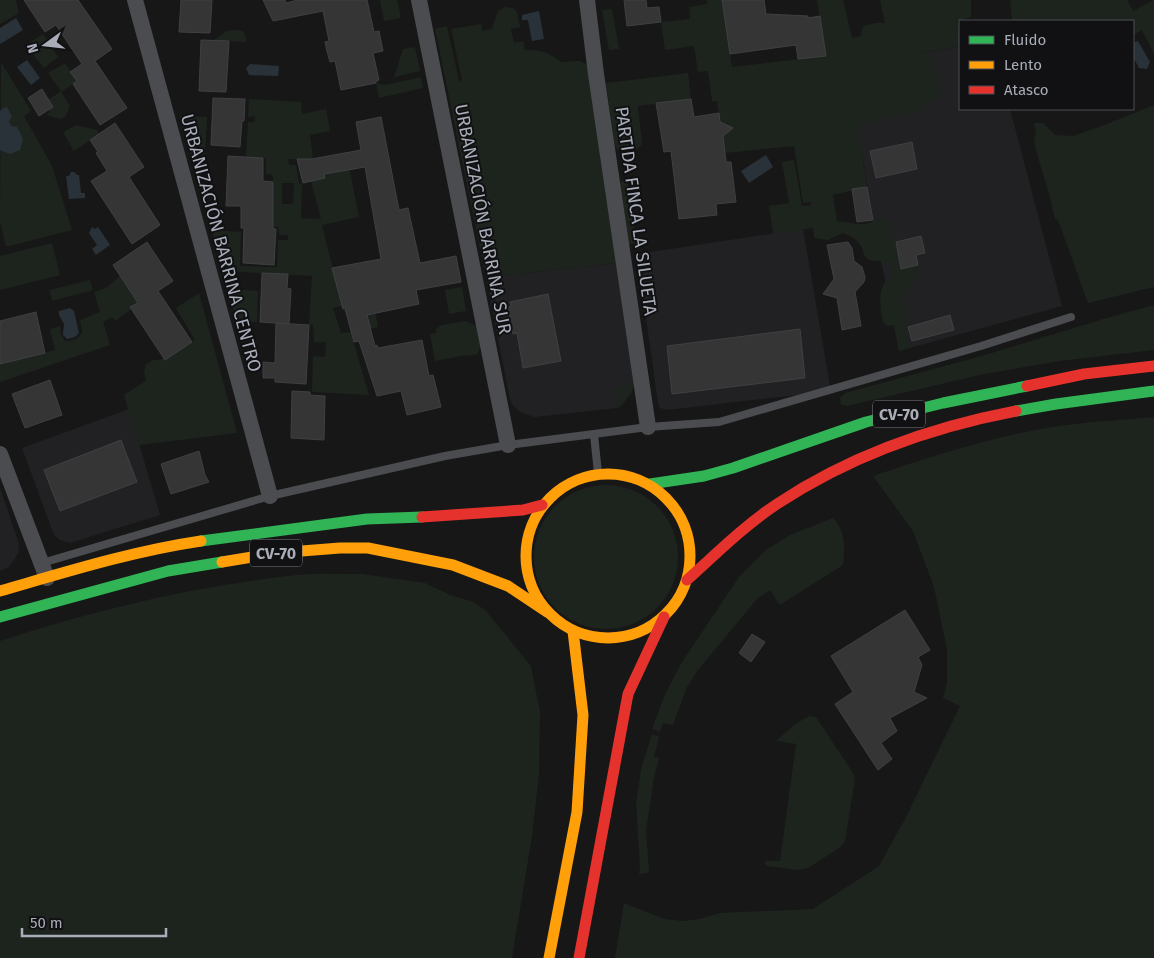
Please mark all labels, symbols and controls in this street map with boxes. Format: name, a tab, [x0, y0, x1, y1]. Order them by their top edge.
north arrow	[20, 20, 70, 70]
legend	[959, 20, 1134, 110]
text: Fluido	[1004, 31, 1046, 49]
text: N	[24, 42, 42, 55]
text: Lento	[1004, 56, 1042, 74]
text: Atasco	[1004, 81, 1049, 99]
street label: URBANIZACIÓN BARRINA SUR	[450, 102, 516, 336]
street label: PARTIDA FINCA LA SILUETA	[610, 105, 662, 318]
street label: URBANIZACIÓN BARRINA CENTRO	[176, 112, 266, 374]
road number: CV-70	[873, 400, 925, 428]
road number: CV-70	[250, 540, 302, 566]
scale bar	[22, 906, 166, 938]
text: 50 m	[30, 914, 63, 932]

